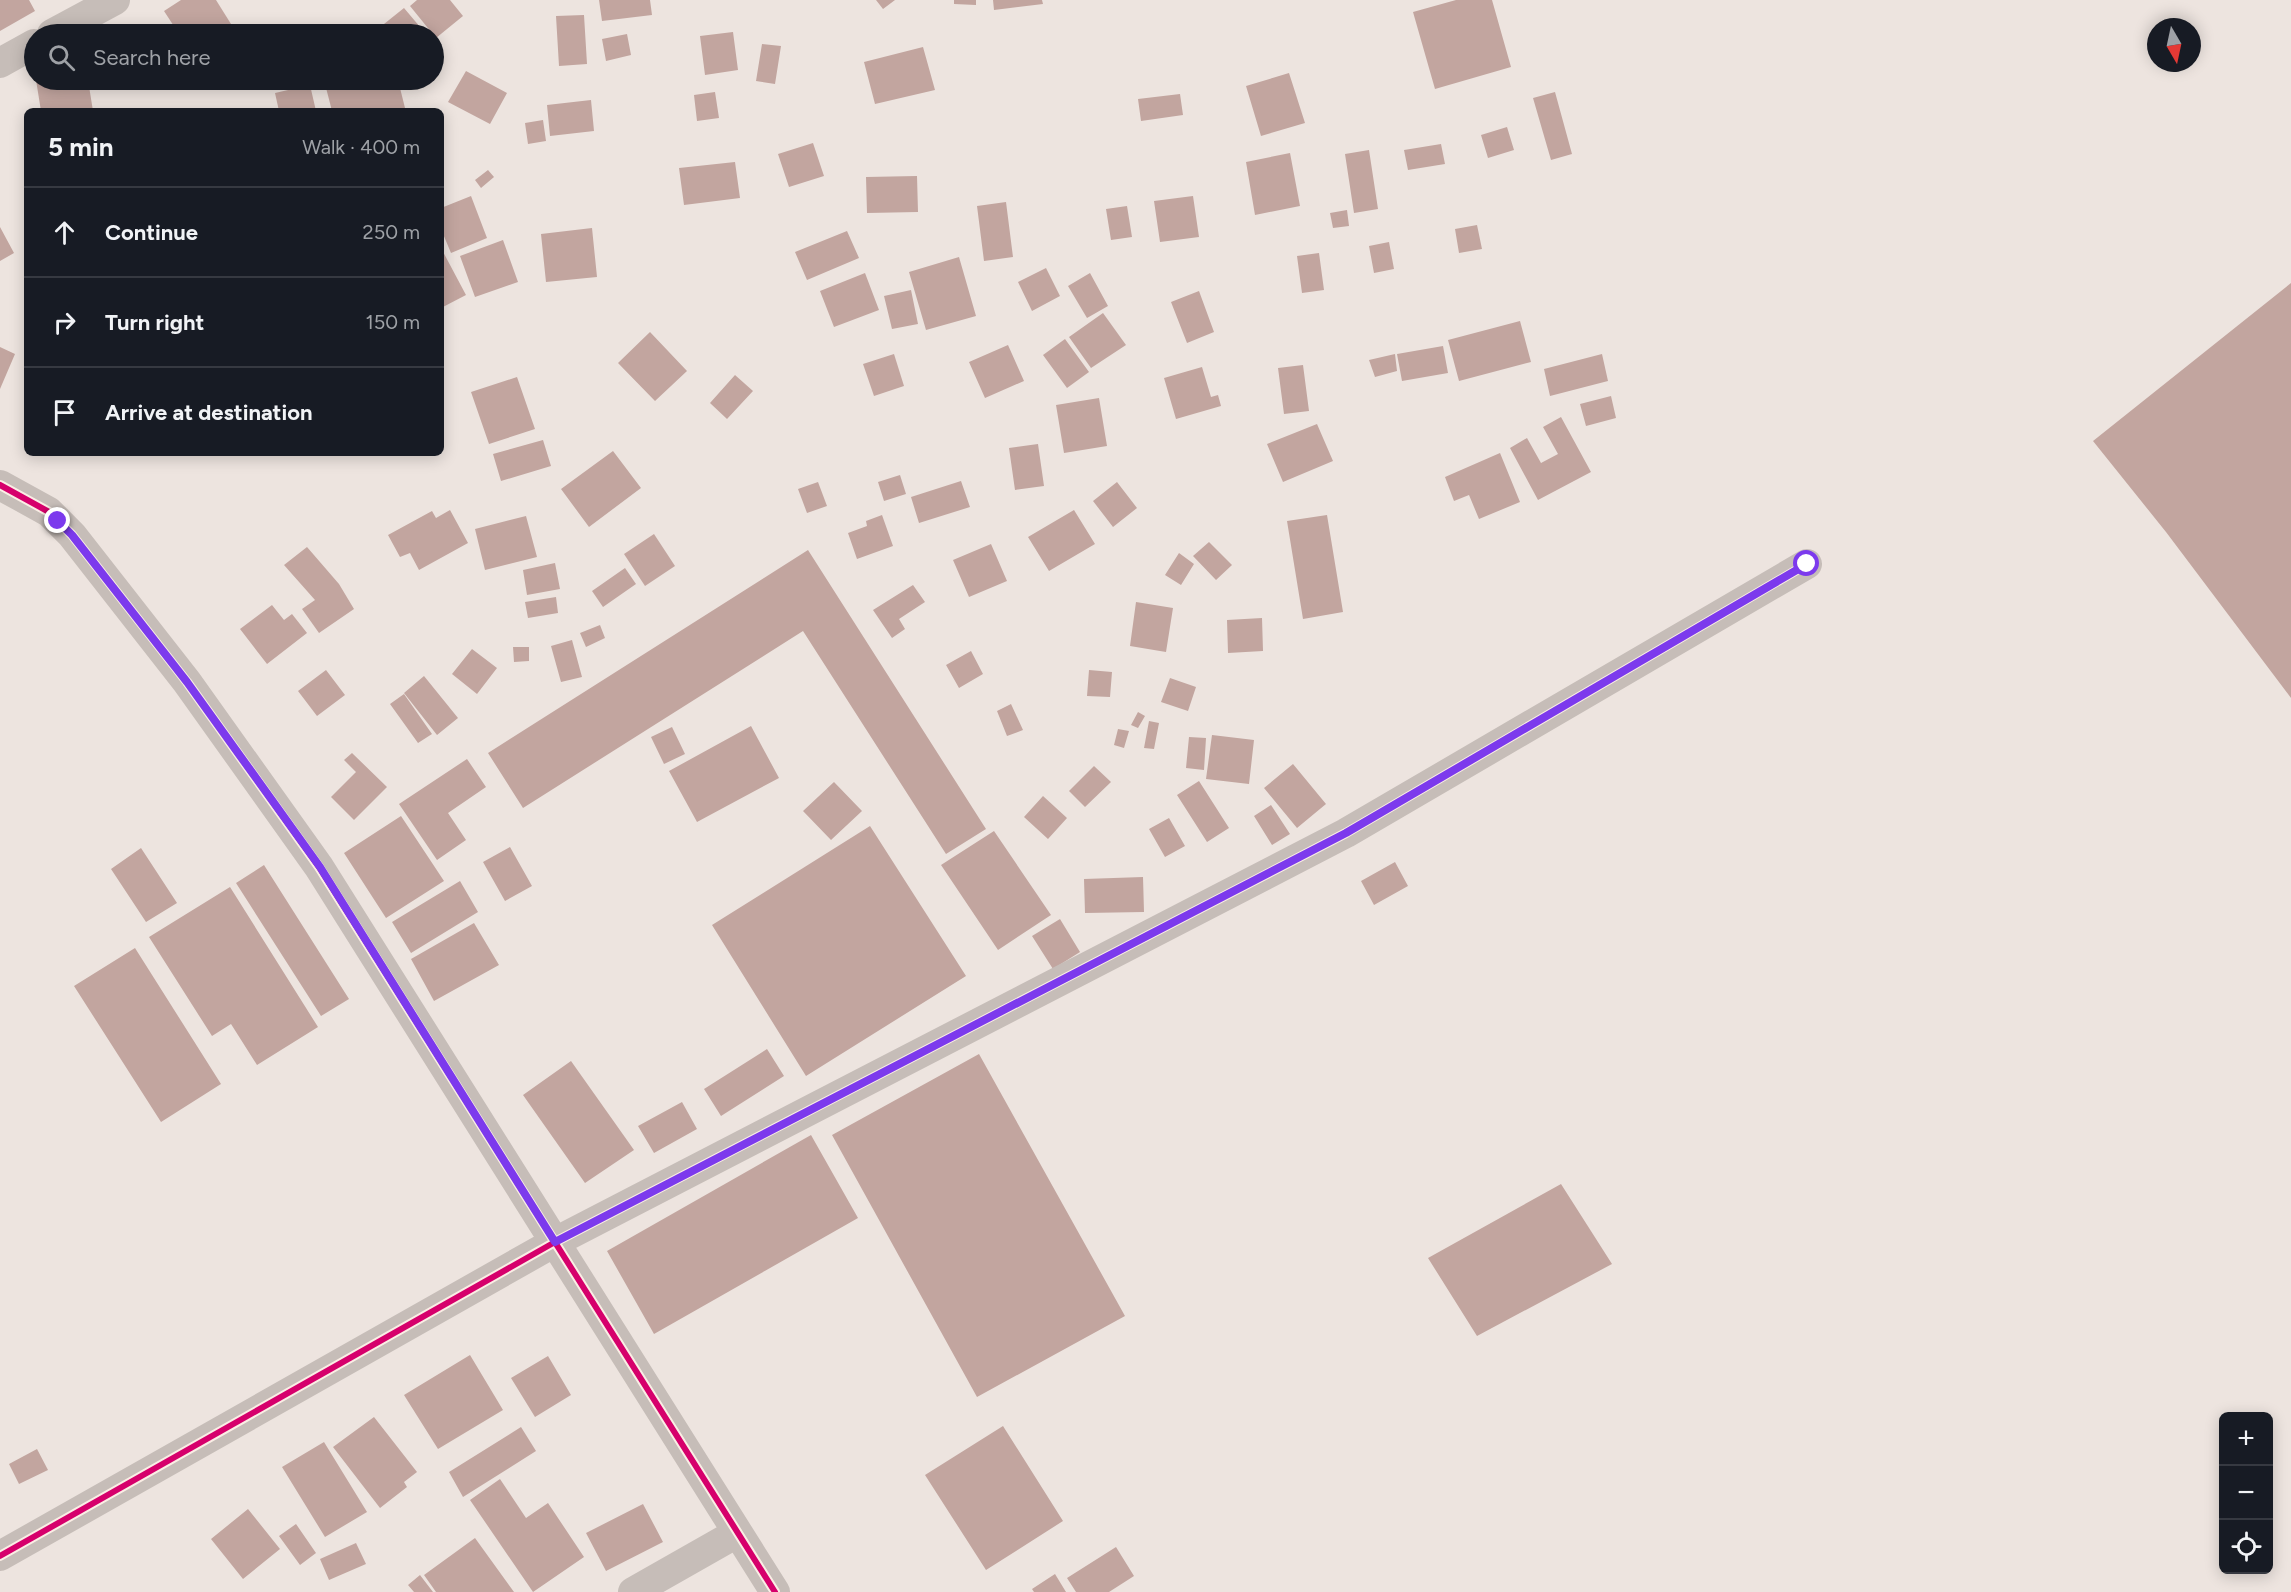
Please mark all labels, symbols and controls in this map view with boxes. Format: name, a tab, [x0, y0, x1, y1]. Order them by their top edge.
north arrow	[2147, 18, 2201, 72]
search box	[24, 24, 444, 90]
icon: search	[45, 41, 78, 74]
text: Search here	[93, 44, 211, 71]
text: 5 min	[48, 131, 114, 163]
text: Walk · 400 m	[302, 135, 420, 159]
icon: ahead	[48, 216, 81, 249]
text: Continue	[105, 219, 198, 246]
text: 250 m	[363, 220, 420, 244]
icon: right	[48, 306, 81, 339]
text: Turn right	[105, 309, 204, 336]
text: 150 m	[365, 310, 420, 334]
icon: arrive	[48, 396, 81, 429]
text: Arrive at destination	[105, 399, 313, 426]
route end	[44, 507, 70, 533]
route start	[1793, 550, 1819, 576]
map controls	[2219, 1412, 2273, 1574]
button: +	[2219, 1412, 2273, 1466]
button: −	[2219, 1466, 2273, 1520]
button: locate	[2219, 1520, 2273, 1574]

